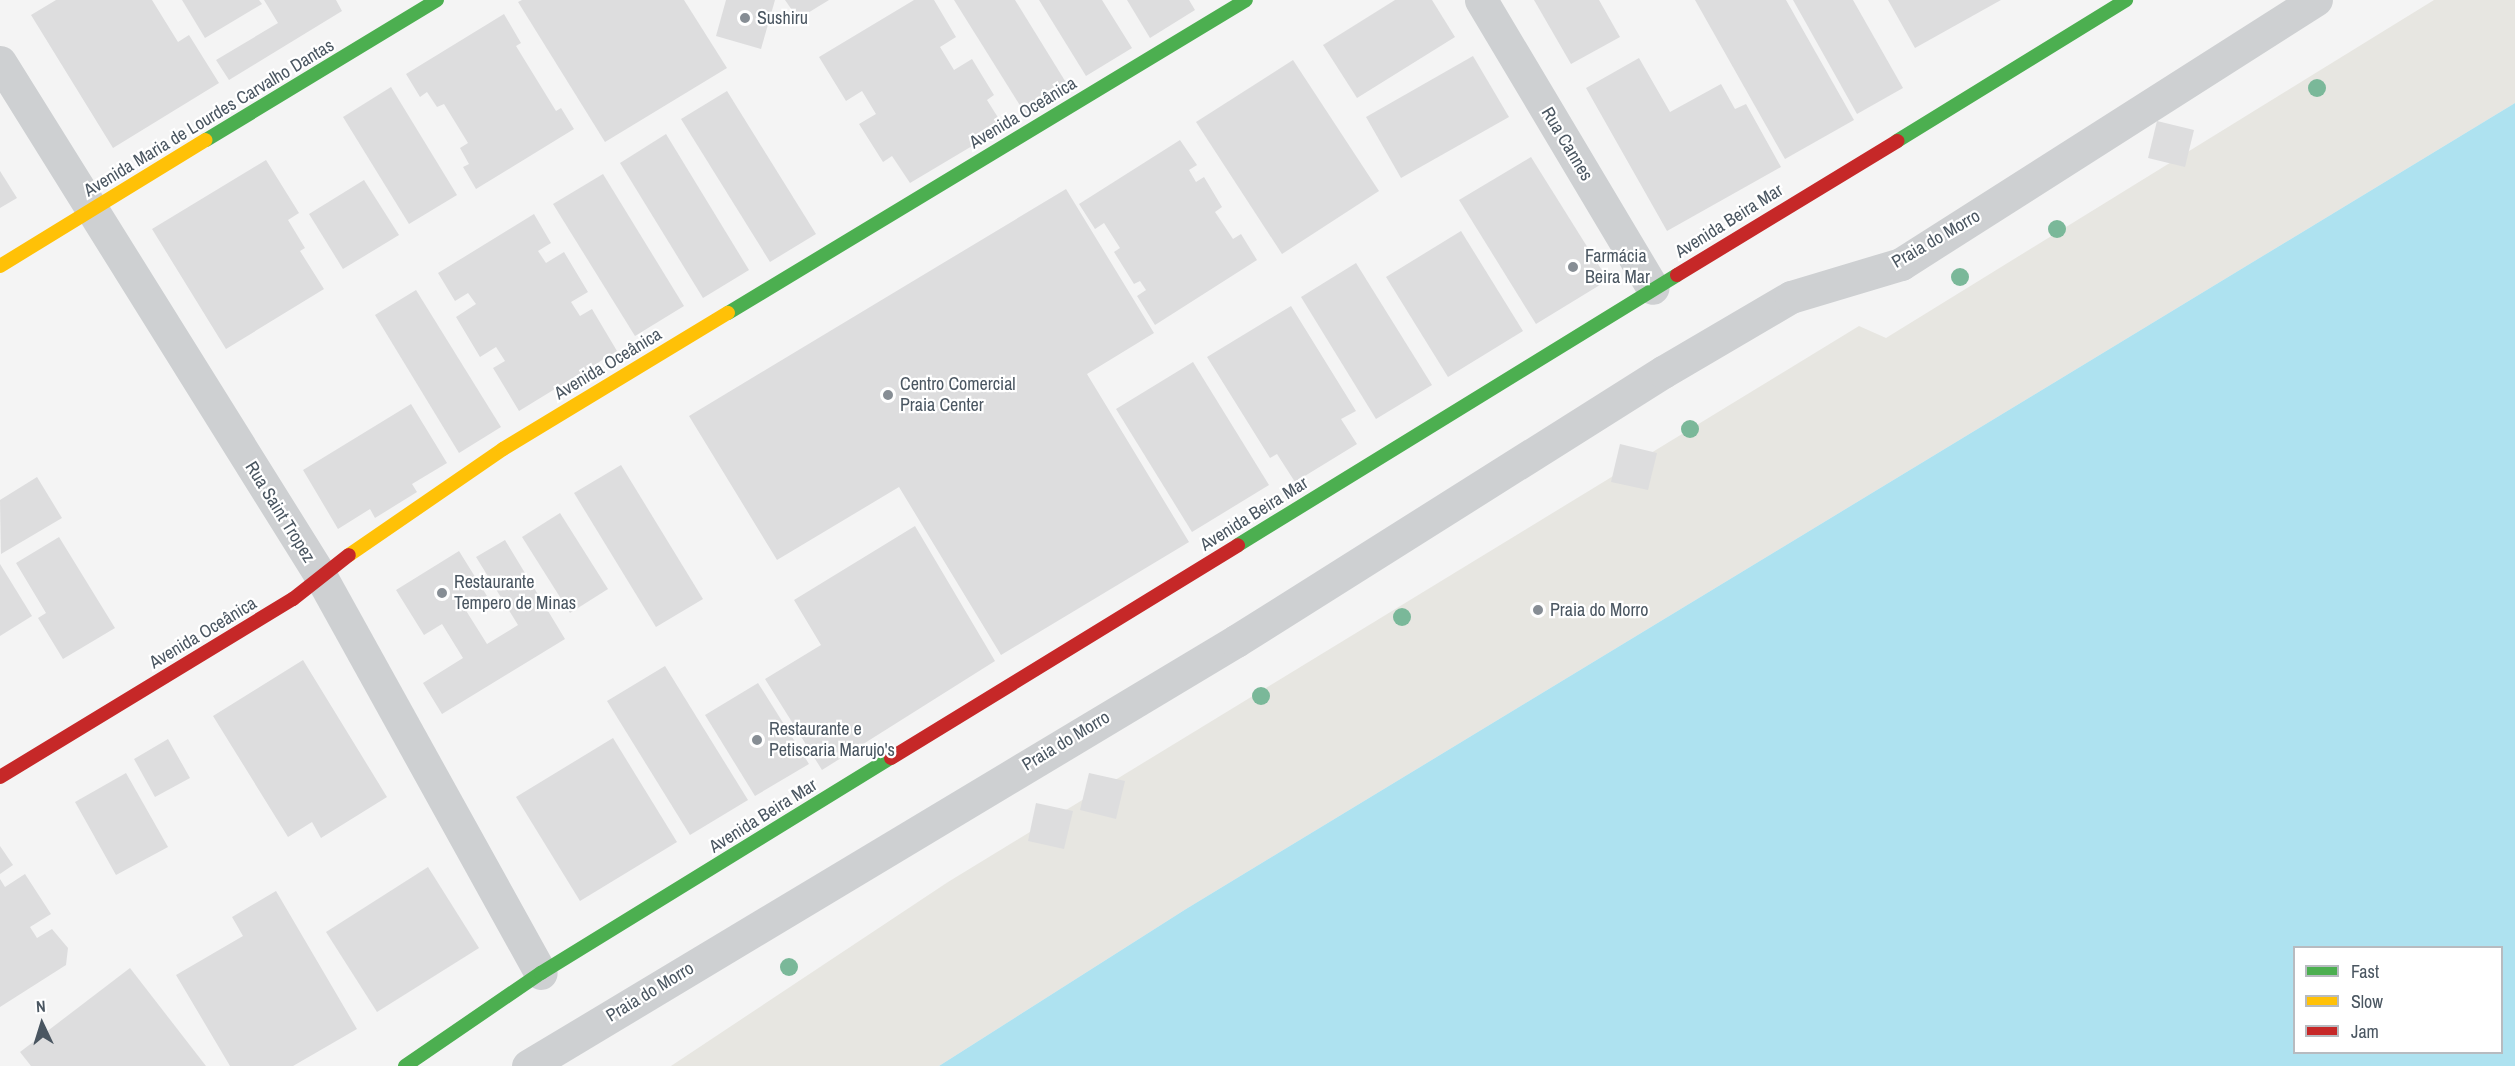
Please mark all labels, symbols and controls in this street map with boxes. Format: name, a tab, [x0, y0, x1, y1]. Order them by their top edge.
place label: Sushiru	[757, 7, 808, 29]
marker: Sushiru	[738, 11, 752, 25]
street label: Avenida Maria de Lourdes Carvalho Dantas	[80, 35, 338, 201]
street label: Avenida Oceânica	[965, 73, 1081, 153]
street label: Rua Cannes	[1537, 103, 1597, 185]
street label: Avenida Beira Mar	[1671, 179, 1787, 263]
street label: Praia do Morro	[1888, 205, 1984, 273]
place label: Farmácia Beira Mar	[1585, 246, 1650, 288]
marker: Farmácia Beira Mar	[1566, 260, 1580, 274]
street label: Avenida Oceânica	[550, 324, 666, 404]
place label: Centro Comercial Praia Center	[900, 374, 1016, 416]
marker: Centro Comercial Praia Center	[881, 388, 895, 402]
street label: Rua Saint Tropez	[240, 457, 320, 567]
street label: Avenida Beira Mar	[1196, 472, 1312, 556]
place label: Restaurante Tempero de Minas	[454, 572, 576, 614]
marker: Restaurante Tempero de Minas	[435, 586, 449, 600]
street label: Avenida Oceânica	[145, 593, 261, 673]
place label: Praia do Morro	[1550, 599, 1648, 621]
marker: Praia do Morro	[1531, 603, 1545, 617]
street label: Praia do Morro	[1018, 706, 1114, 776]
place label: Restaurante e Petiscaria Marujo's	[769, 719, 895, 762]
marker: Restaurante e Petiscaria Marujo's	[750, 733, 764, 747]
street label: Avenida Beira Mar	[705, 774, 821, 858]
legend	[2293, 946, 2503, 1054]
street label: Praia do Morro	[602, 957, 698, 1027]
text: Fast	[2351, 959, 2379, 984]
text: Slow	[2351, 989, 2383, 1014]
north arrow	[12, 994, 72, 1054]
text: N	[35, 995, 46, 1017]
text: Jam	[2351, 1019, 2379, 1044]

